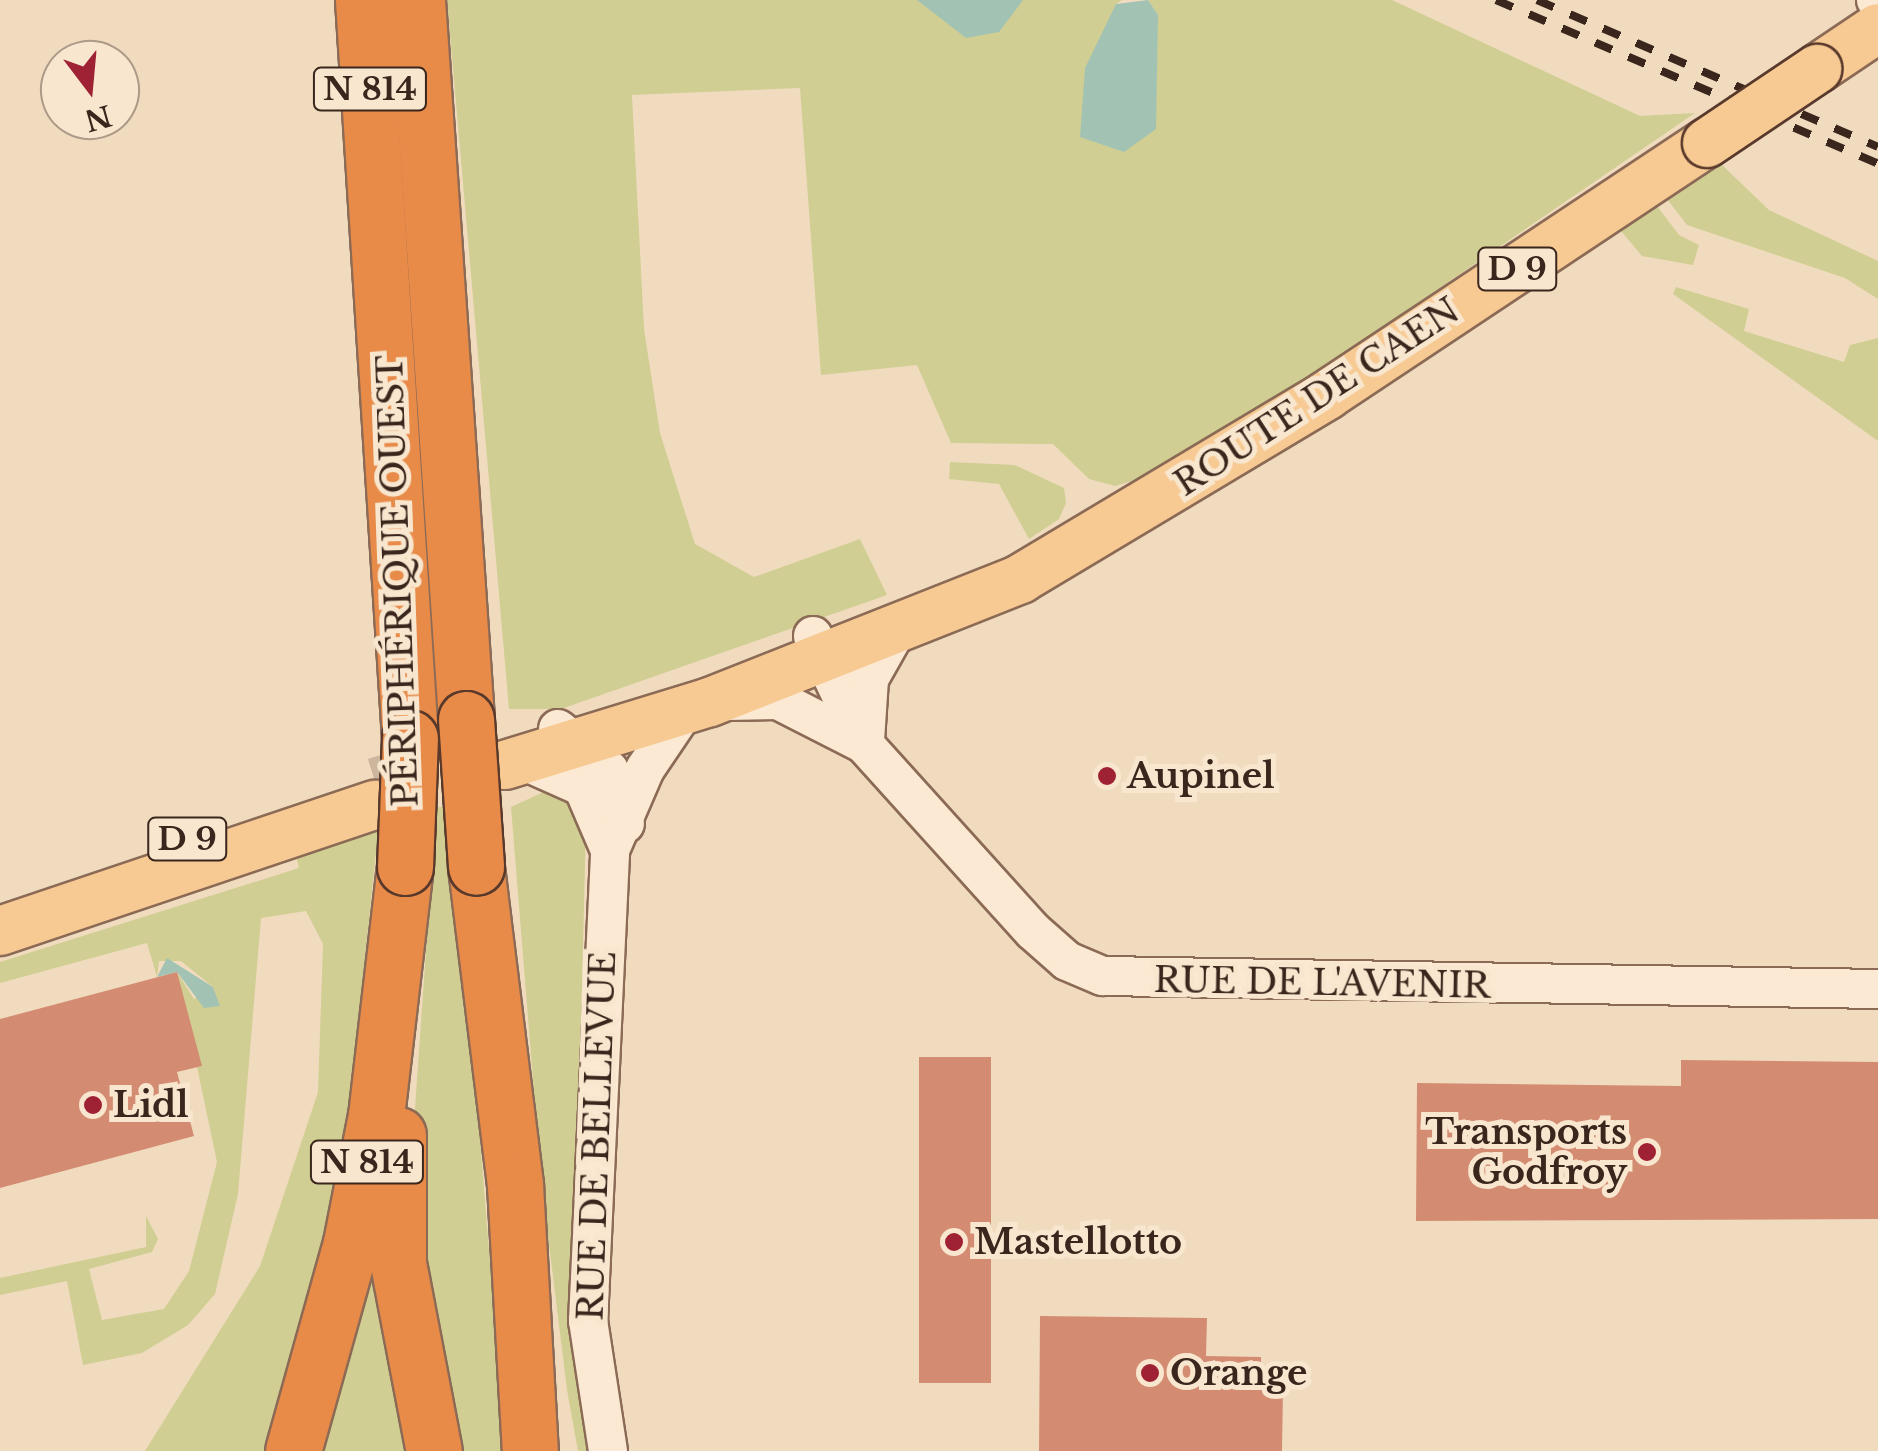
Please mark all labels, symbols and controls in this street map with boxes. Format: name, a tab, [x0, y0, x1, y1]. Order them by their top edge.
north arrow	[40, 40, 140, 140]
road number: N 814	[312, 62, 428, 116]
text: N	[80, 97, 115, 138]
road number: D 9	[1477, 242, 1557, 296]
street label: ROUTE DE CAEN	[1167, 289, 1467, 505]
street label: PÉRIPHÉRIQUE OUEST	[369, 354, 427, 808]
place label: Aupinel	[1127, 755, 1275, 797]
marker: Aupinel	[1096, 765, 1118, 787]
road number: D 9	[147, 812, 227, 866]
street label: RUE DE BELLEVUE	[570, 951, 624, 1321]
street label: RUE DE L'AVENIR	[1153, 959, 1491, 1007]
place label: Lidl	[113, 1084, 189, 1126]
marker: Lidl	[82, 1094, 104, 1116]
place label: Transports Godfroy	[1425, 1111, 1627, 1193]
road number: N 814	[310, 1135, 424, 1189]
marker: Transports Godfroy	[1636, 1141, 1658, 1163]
place label: Mastellotto	[974, 1221, 1182, 1263]
marker: Mastellotto	[943, 1231, 965, 1253]
place label: Orange	[1170, 1352, 1308, 1394]
marker: Orange	[1139, 1362, 1161, 1384]

